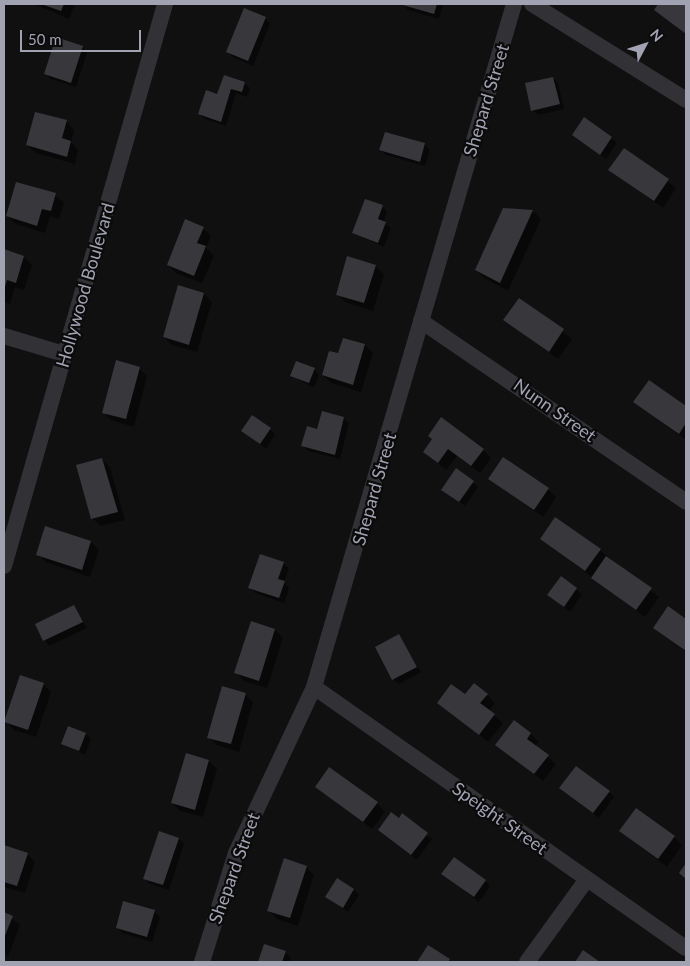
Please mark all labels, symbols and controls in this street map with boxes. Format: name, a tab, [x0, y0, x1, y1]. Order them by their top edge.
scale bar	[22, 20, 144, 52]
north arrow	[620, 20, 670, 70]
text: N	[647, 25, 667, 45]
text: 50 m	[28, 30, 62, 48]
street label: Shepard Street	[459, 41, 513, 159]
street label: Hollywood Boulevard	[51, 200, 119, 370]
street label: Nunn Street	[510, 374, 600, 446]
street label: Shepard Street	[348, 430, 400, 548]
street label: Speight Street	[448, 777, 552, 859]
street label: Shepard Street	[204, 810, 264, 926]

